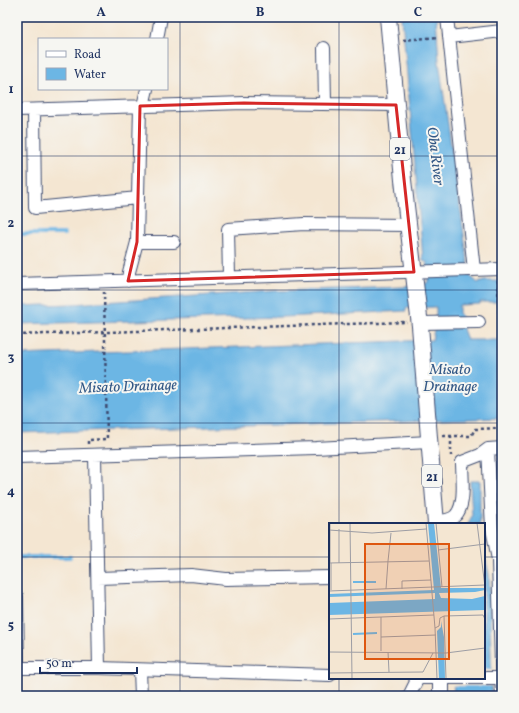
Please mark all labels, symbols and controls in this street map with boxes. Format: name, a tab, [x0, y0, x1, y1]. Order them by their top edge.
text: A	[96, 4, 106, 22]
text: B	[256, 4, 265, 22]
text: C	[414, 4, 422, 22]
legend	[38, 38, 168, 90]
text: Road	[74, 47, 101, 63]
text: Water	[74, 67, 106, 83]
text: 1	[8, 81, 14, 99]
water label: Oba River	[421, 126, 449, 187]
road number: 21	[390, 138, 410, 160]
text: 2	[8, 215, 15, 233]
text: 3	[8, 349, 15, 367]
water label: Misato Drainage	[423, 360, 478, 398]
water label: Misato Drainage	[78, 375, 178, 400]
road number: 21	[422, 465, 442, 487]
text: 4	[7, 483, 15, 501]
inset map	[329, 523, 485, 679]
text: 5	[8, 617, 14, 635]
scale bar	[40, 649, 137, 675]
text: 50 m	[46, 656, 72, 672]

